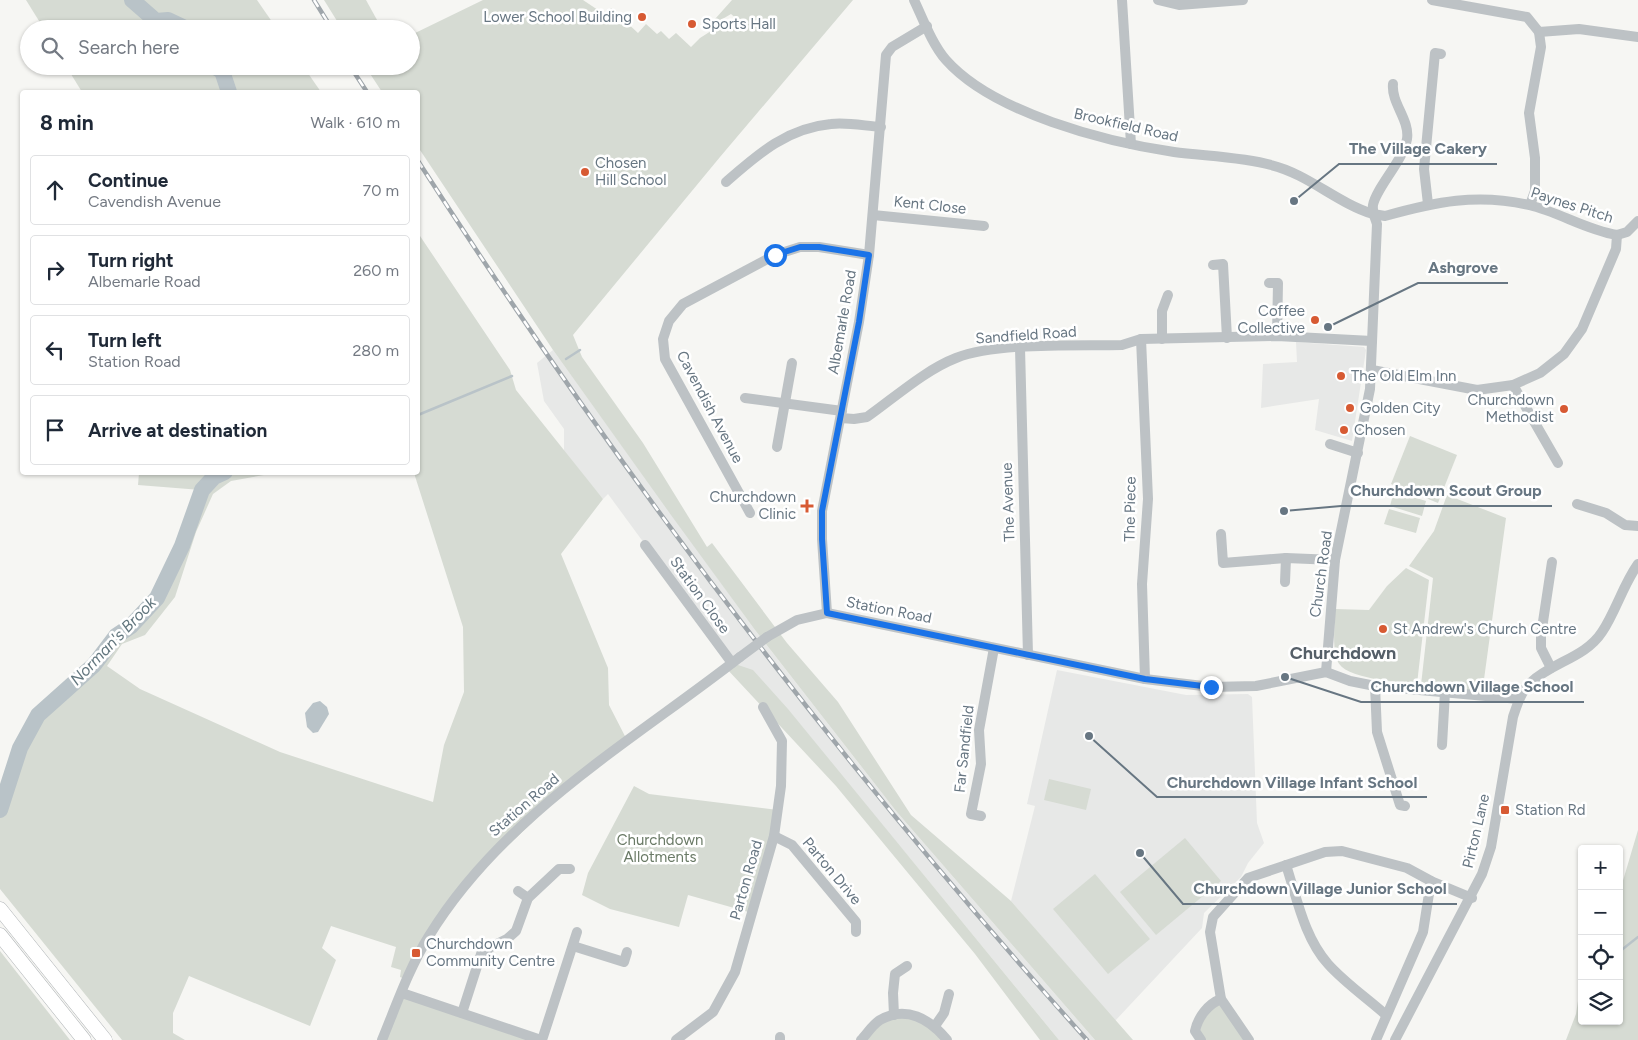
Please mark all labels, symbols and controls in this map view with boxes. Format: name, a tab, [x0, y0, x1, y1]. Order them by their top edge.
place label: Lower School Building	[483, 8, 632, 26]
marker: Lower School Building	[636, 11, 648, 23]
place label: Sports Hall	[702, 15, 776, 33]
marker: Sports Hall	[686, 18, 698, 30]
search box	[20, 20, 420, 75]
icon: search	[38, 34, 66, 62]
text: Search here	[78, 36, 180, 59]
street label: Brookfield Road	[1072, 104, 1180, 146]
text: 8 min	[40, 110, 94, 135]
text: Walk · 610 m	[310, 113, 400, 132]
callout: The Village Cakery	[1339, 133, 1497, 164]
text: The Village Cakery	[1349, 139, 1488, 158]
place label: Chosen Hill School	[595, 154, 666, 189]
marker: Chosen Hill School	[579, 166, 591, 178]
text: Continue	[88, 169, 168, 192]
icon: ahead	[41, 176, 69, 204]
text: 70 m	[363, 181, 399, 200]
street label: Paynes Pitch	[1529, 183, 1615, 227]
text: Cavendish Avenue	[88, 192, 221, 211]
street label: Kent Close	[893, 192, 967, 218]
route start	[764, 244, 787, 267]
text: Turn right	[88, 249, 174, 272]
callout: Ashgrove	[1418, 252, 1508, 283]
icon: right	[41, 256, 69, 284]
text: Ashgrove	[1428, 258, 1498, 277]
text: 260 m	[353, 261, 399, 280]
street label: Albemarle Road	[824, 268, 860, 376]
text: Albemarle Road	[88, 272, 201, 291]
place label: Coffee Collective	[1238, 302, 1305, 337]
marker: Coffee Collective	[1309, 314, 1321, 326]
street label: Sandfield Road	[975, 322, 1077, 348]
text: Turn left	[88, 329, 162, 352]
icon: left	[41, 336, 69, 364]
text: 280 m	[352, 341, 399, 360]
street label: Cavendish Avenue	[673, 348, 747, 466]
text: Station Road	[88, 352, 181, 371]
place label: The Old Elm Inn	[1351, 367, 1456, 385]
marker: The Old Elm Inn	[1335, 370, 1347, 382]
place label: Churchdown Methodist	[1467, 391, 1554, 426]
place label: Golden City	[1360, 399, 1440, 417]
marker: Golden City	[1344, 402, 1356, 414]
marker: Churchdown Methodist	[1558, 403, 1570, 415]
icon: arrive	[41, 416, 69, 444]
text: Arrive at destination	[88, 419, 267, 442]
place label: Chosen	[1354, 421, 1405, 439]
marker: Chosen	[1338, 424, 1350, 436]
street label: The Avenue	[998, 462, 1018, 542]
callout: Churchdown Scout Group	[1341, 475, 1552, 506]
street label: The Piece	[1120, 476, 1140, 542]
text: Churchdown Scout Group	[1350, 481, 1542, 500]
place label: Churchdown Clinic	[709, 488, 796, 523]
marker: Churchdown Clinic	[800, 499, 814, 513]
street label: Church Road	[1306, 529, 1336, 619]
street label: Station Close	[666, 553, 734, 637]
water label: Norman's Brook	[66, 592, 161, 689]
street label: Station Road	[845, 593, 933, 627]
place label: St Andrew's Church Centre	[1393, 620, 1577, 638]
marker: St Andrew's Church Centre	[1377, 623, 1389, 635]
district label: Churchdown	[1290, 642, 1396, 664]
callout: Churchdown Village School	[1361, 671, 1584, 702]
route end	[1200, 676, 1223, 699]
text: Churchdown Village School	[1371, 677, 1574, 696]
street label: Far Sandfield	[950, 704, 978, 794]
callout: Churchdown Village Infant School	[1157, 766, 1427, 797]
street label: Station Road	[485, 770, 563, 840]
text: Churchdown Village Infant School	[1167, 773, 1417, 792]
street label: Pirton Lane	[1459, 792, 1493, 870]
place label: Station Rd	[1515, 801, 1586, 819]
marker: Station Rd	[1499, 804, 1511, 816]
park label: Churchdown Allotments	[617, 831, 703, 866]
street label: Parton Drive	[799, 834, 865, 908]
street label: Parton Road	[726, 838, 766, 922]
map controls	[1578, 845, 1623, 1025]
button: +	[1578, 845, 1623, 890]
callout: Churchdown Village Junior School	[1183, 873, 1457, 904]
text: Churchdown Village Junior School	[1193, 879, 1447, 898]
button: −	[1578, 890, 1623, 935]
place label: Churchdown Community Centre	[426, 935, 555, 970]
button: locate	[1578, 935, 1623, 980]
marker: Churchdown Community Centre	[410, 947, 422, 959]
button: layers	[1578, 980, 1623, 1025]

